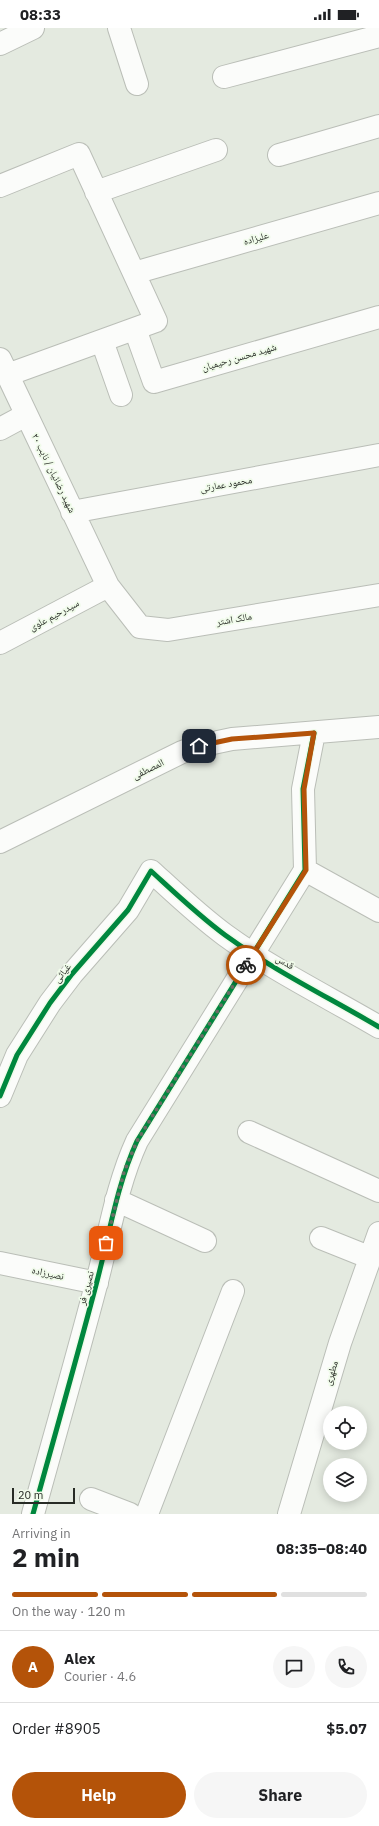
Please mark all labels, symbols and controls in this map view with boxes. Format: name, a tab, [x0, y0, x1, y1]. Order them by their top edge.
text: 08:33	[20, 5, 61, 24]
street label: علیزاده	[242, 228, 270, 248]
street label: شهید محسن رحیمیان	[200, 340, 278, 374]
street label: شهید رضائیان / نایب ۲۰	[29, 431, 79, 515]
street label: محمود عمارتی	[199, 473, 253, 495]
street label: سیدرحیم علوی	[27, 596, 82, 634]
street label: مالک اشتر	[214, 609, 253, 629]
pin	[182, 729, 216, 763]
icon: home	[188, 735, 210, 757]
street label: المصطفی	[130, 756, 166, 782]
courier	[226, 945, 266, 985]
street label: قدس	[273, 952, 297, 972]
icon: bike	[235, 954, 257, 976]
street label: غیاثی	[50, 961, 74, 985]
pin	[89, 1226, 123, 1260]
icon: bag	[95, 1232, 117, 1254]
street label: نصیرزاده	[31, 1263, 66, 1283]
street label: نصیری فر	[75, 1269, 97, 1308]
street label: مطهری	[321, 1359, 341, 1387]
map controls	[323, 1406, 367, 1502]
button: locate	[323, 1406, 367, 1450]
button: layers	[323, 1458, 367, 1502]
scale bar	[12, 1486, 75, 1505]
text: 20 m	[18, 1488, 43, 1502]
text: Arriving in	[12, 1525, 71, 1542]
text: 08:35–08:40	[276, 1539, 367, 1558]
text: 2 min	[12, 1540, 80, 1574]
text: On the way · 120 m	[12, 1603, 125, 1620]
button: chat	[273, 1646, 315, 1688]
button: phone	[325, 1646, 367, 1688]
text: Alex	[64, 1649, 95, 1668]
text: A	[28, 1657, 38, 1676]
text: Courier · 4.6	[64, 1668, 136, 1685]
text: Order #8905	[12, 1719, 101, 1738]
text: $5.07	[326, 1719, 367, 1738]
button: Help	[12, 1772, 186, 1818]
button: Share	[194, 1772, 367, 1818]

